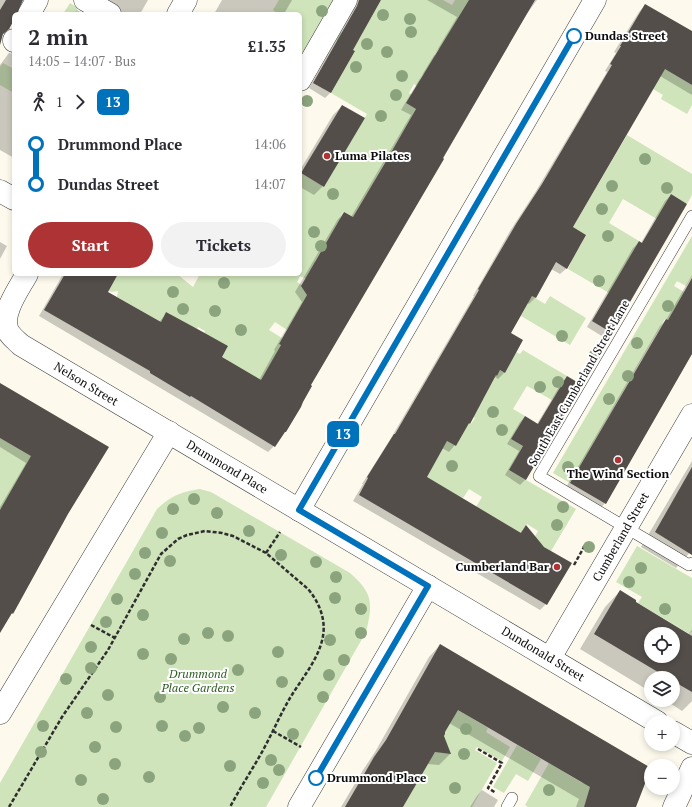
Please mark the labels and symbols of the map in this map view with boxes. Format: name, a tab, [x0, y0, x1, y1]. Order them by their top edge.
marker: Dundas Street	[566, 28, 582, 44]
place label: Dundas Street	[585, 28, 666, 43]
place label: Luma Pilates	[335, 148, 410, 163]
marker: Luma Pilates	[322, 151, 332, 161]
street label: South East Cumberland Street Lane	[525, 297, 632, 468]
street label: Nelson Street	[51, 359, 122, 409]
line badge: 13	[325, 421, 361, 447]
street label: Drummond Place	[184, 436, 271, 497]
marker: The Wind Section	[613, 455, 623, 465]
place label: The Wind Section	[567, 466, 669, 481]
street label: Cumberland Street	[589, 489, 652, 584]
place label: Cumberland Bar	[455, 559, 550, 574]
marker: Cumberland Bar	[552, 562, 562, 572]
street label: Dundonald Street	[499, 623, 588, 685]
park label: Drummond Place Gardens	[161, 666, 234, 695]
marker: Drummond Place	[308, 770, 324, 786]
place label: Drummond Place	[327, 770, 427, 785]

